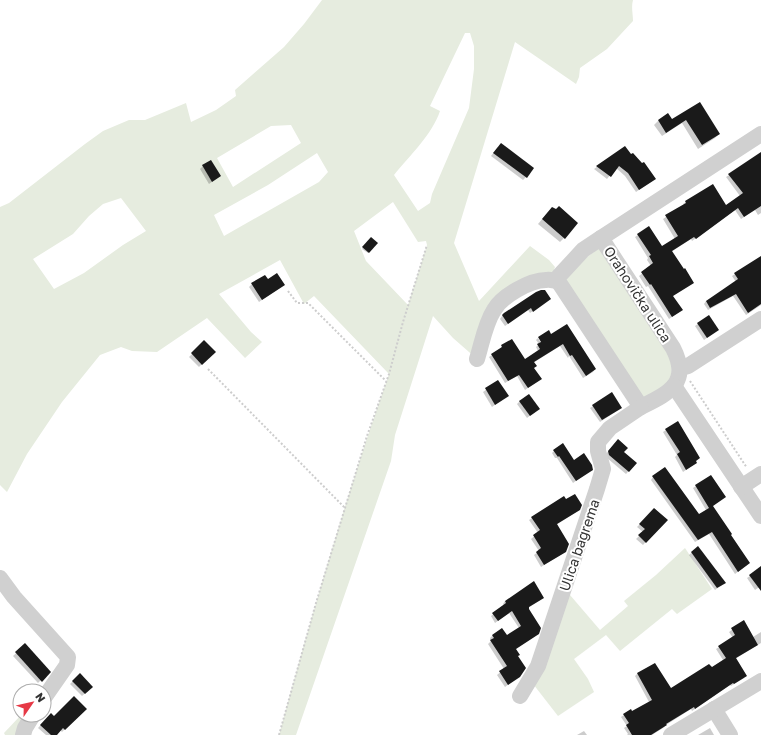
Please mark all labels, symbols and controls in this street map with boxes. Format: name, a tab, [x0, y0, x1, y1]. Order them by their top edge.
street label: Orahovička ulica	[601, 243, 675, 345]
street label: Ulica bagrema	[555, 497, 603, 593]
north arrow	[12, 683, 52, 723]
text: N	[33, 690, 48, 704]

